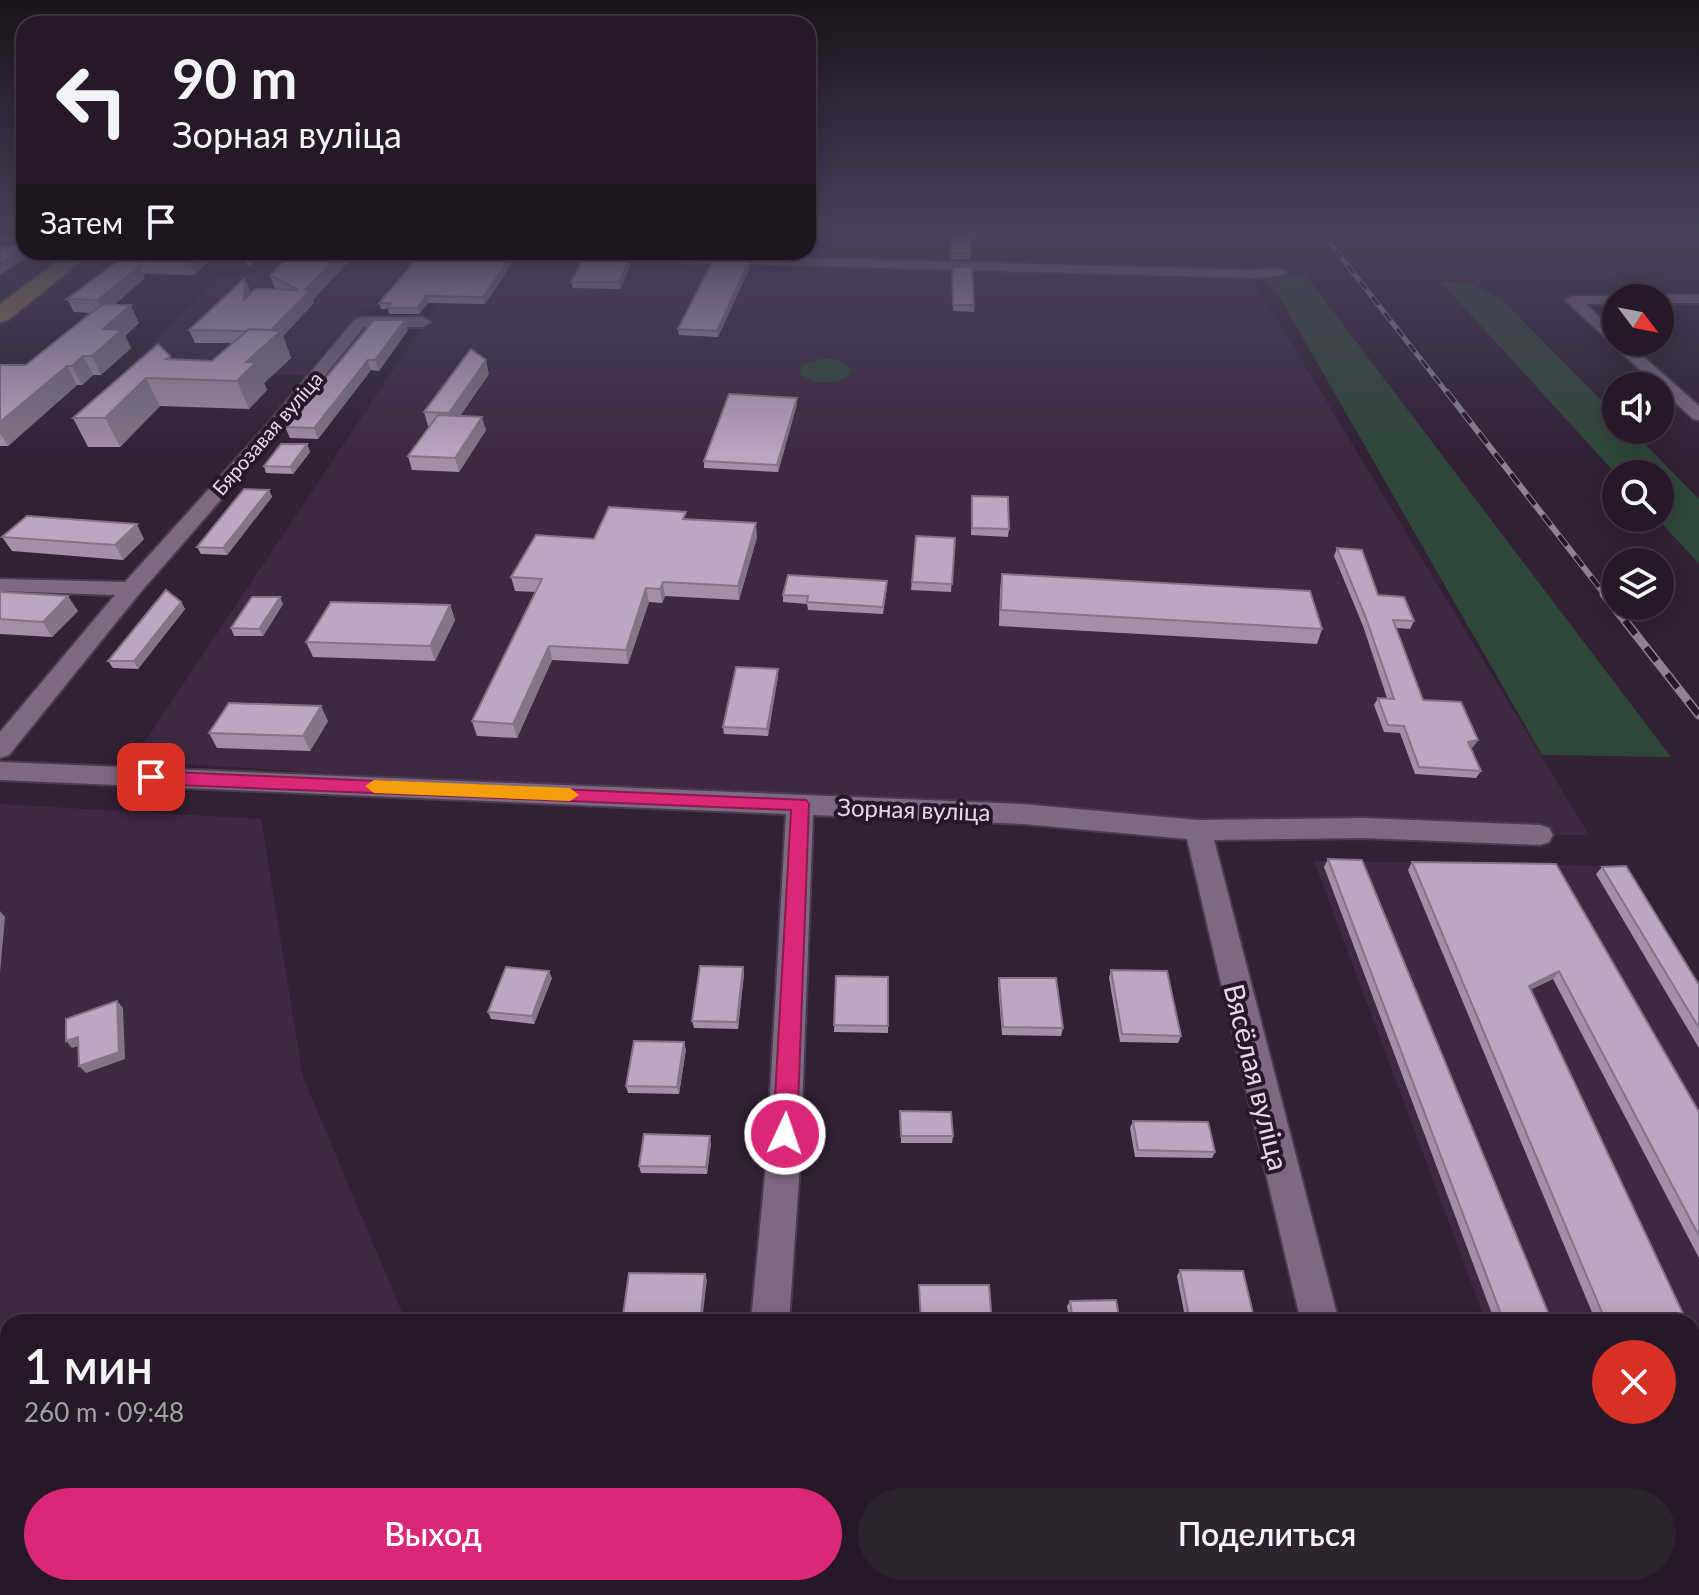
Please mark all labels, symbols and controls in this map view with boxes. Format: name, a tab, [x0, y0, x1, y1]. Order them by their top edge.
text: 90 m	[172, 44, 297, 111]
icon: left	[40, 48, 144, 152]
text: Зорная вуліца	[172, 112, 402, 156]
icon: arrive	[139, 200, 183, 244]
text: Затем	[40, 204, 123, 240]
north arrow	[1602, 284, 1674, 356]
map controls	[1602, 284, 1674, 620]
street label: Бярозавая вуліца	[207, 366, 327, 500]
button: sound	[1602, 372, 1674, 444]
button: search	[1602, 460, 1674, 532]
button: layers	[1602, 548, 1674, 620]
pin	[117, 743, 185, 811]
icon: arrive	[129, 755, 173, 799]
street label: Зорная вуліца	[837, 792, 991, 826]
street label: Вясёлая вуліца	[1217, 980, 1297, 1174]
position arrow	[743, 1092, 827, 1176]
text: 1 мин	[24, 1337, 153, 1394]
button: close	[1592, 1340, 1676, 1424]
text: 260 m · 09:48	[24, 1396, 184, 1428]
button: Выход	[24, 1488, 842, 1580]
button: Поделиться	[858, 1488, 1676, 1580]

